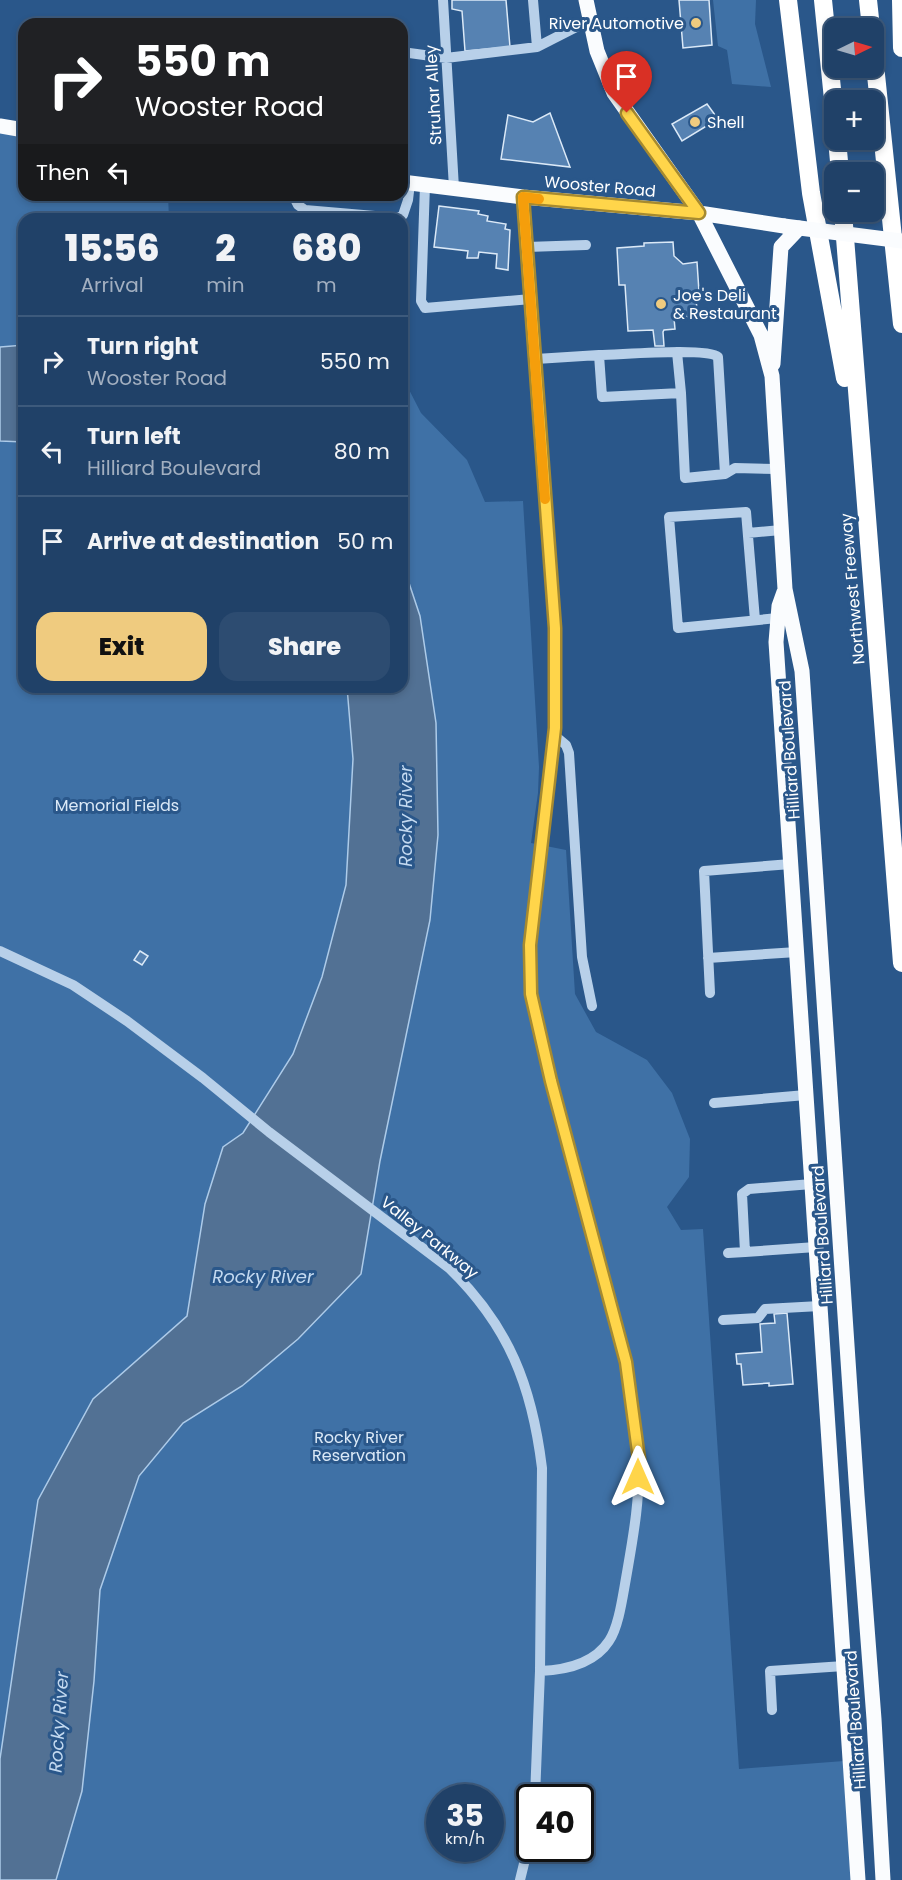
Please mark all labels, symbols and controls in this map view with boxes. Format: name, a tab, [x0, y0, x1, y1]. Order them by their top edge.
place label: River Automotive	[549, 12, 684, 35]
marker: River Automotive	[689, 16, 703, 30]
north arrow	[824, 18, 884, 78]
map controls	[824, 18, 884, 222]
text: 550 m	[135, 32, 270, 91]
icon: right	[36, 42, 114, 120]
street label: Struhar Alley	[419, 44, 448, 146]
pin	[601, 51, 652, 113]
icon: arrive	[610, 60, 643, 93]
text: Wooster Road	[135, 88, 324, 125]
button: +	[824, 90, 884, 150]
place label: Shell	[707, 111, 744, 134]
marker: Shell	[688, 115, 702, 129]
icon: left	[102, 156, 135, 189]
text: Then	[36, 157, 90, 188]
button: −	[824, 162, 884, 222]
street label: Wooster Road	[543, 170, 657, 203]
text: 15:56	[65, 223, 160, 274]
text: 2	[215, 223, 236, 274]
text: 680	[291, 223, 361, 274]
text: Arrival	[81, 271, 144, 299]
text: min	[206, 271, 245, 299]
text: m	[316, 271, 337, 299]
place label: Joe's Deli & Restaurant	[673, 284, 777, 325]
marker: Joe's Deli & Restaurant	[654, 297, 668, 311]
text: Turn right	[87, 331, 198, 362]
icon: right	[36, 345, 69, 378]
text: 550 m	[320, 346, 390, 377]
text: Wooster Road	[87, 364, 227, 392]
text: Turn left	[87, 421, 181, 452]
icon: left	[36, 435, 69, 468]
text: 80 m	[334, 436, 390, 467]
text: Hilliard Boulevard	[87, 454, 261, 482]
street label: Northwest Freeway	[834, 512, 871, 666]
icon: arrive	[36, 525, 69, 558]
text: Arrive at destination	[87, 526, 319, 557]
text: 50 m	[337, 526, 393, 557]
button: Exit	[36, 612, 207, 681]
button: Share	[219, 612, 390, 681]
street label: Hilliard Boulevard	[773, 680, 806, 820]
water label: Rocky River	[393, 764, 418, 867]
park label: Memorial Fields	[55, 794, 179, 817]
street label: Hilliard Boulevard	[806, 1165, 839, 1305]
street label: Valley Parkway	[376, 1191, 484, 1284]
water label: Rocky River	[212, 1264, 315, 1289]
park label: Rocky River Reservation	[312, 1426, 406, 1467]
position arrow	[606, 1445, 670, 1509]
street label: Hilliard Boulevard	[839, 1650, 872, 1790]
water label: Rocky River	[42, 1669, 75, 1773]
speed limit sign: 40	[516, 1784, 594, 1862]
text: 35	[446, 1794, 484, 1837]
text: km/h	[445, 1828, 485, 1849]

